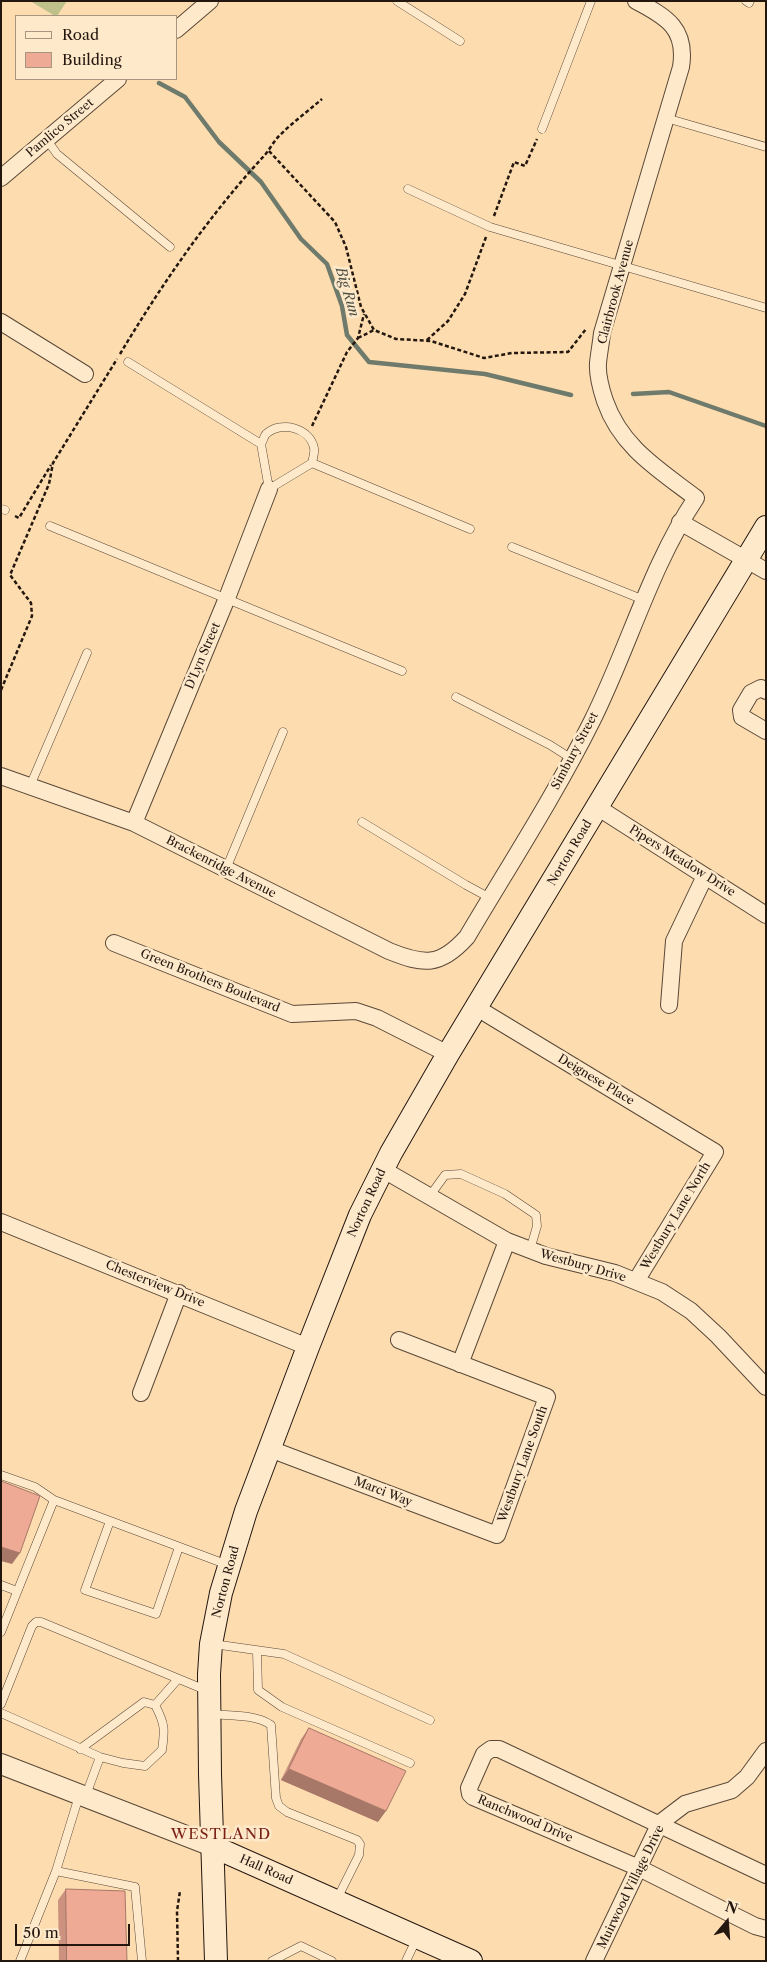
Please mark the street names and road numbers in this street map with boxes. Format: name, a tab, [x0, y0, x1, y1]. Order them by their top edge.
street label: Pamlico Street	[23, 96, 97, 160]
street label: Clairbrook Avenue	[595, 238, 637, 346]
street label: D'Lyn Street	[183, 621, 223, 691]
street label: Simbury Street	[549, 710, 601, 792]
street label: Norton Road	[545, 818, 595, 888]
street label: Pipers Meadow Drive	[626, 822, 738, 900]
street label: Brackenridge Avenue	[164, 833, 278, 901]
street label: Green Brothers Boulevard	[138, 946, 282, 1016]
street label: Deignese Place	[555, 1052, 637, 1108]
street label: Westbury Lane North	[638, 1159, 714, 1273]
street label: Norton Road	[345, 1166, 389, 1240]
street label: Westbury Drive	[538, 1247, 628, 1285]
street label: Chesterview Drive	[103, 1258, 207, 1310]
street label: Westbury Lane South	[495, 1404, 551, 1524]
street label: Marci Way	[352, 1474, 414, 1510]
street label: Norton Road	[209, 1544, 243, 1620]
street label: Ranchwood Drive	[475, 1792, 575, 1846]
street label: Muirwood Village Drive	[595, 1823, 667, 1951]
street label: Hall Road	[237, 1852, 295, 1888]

